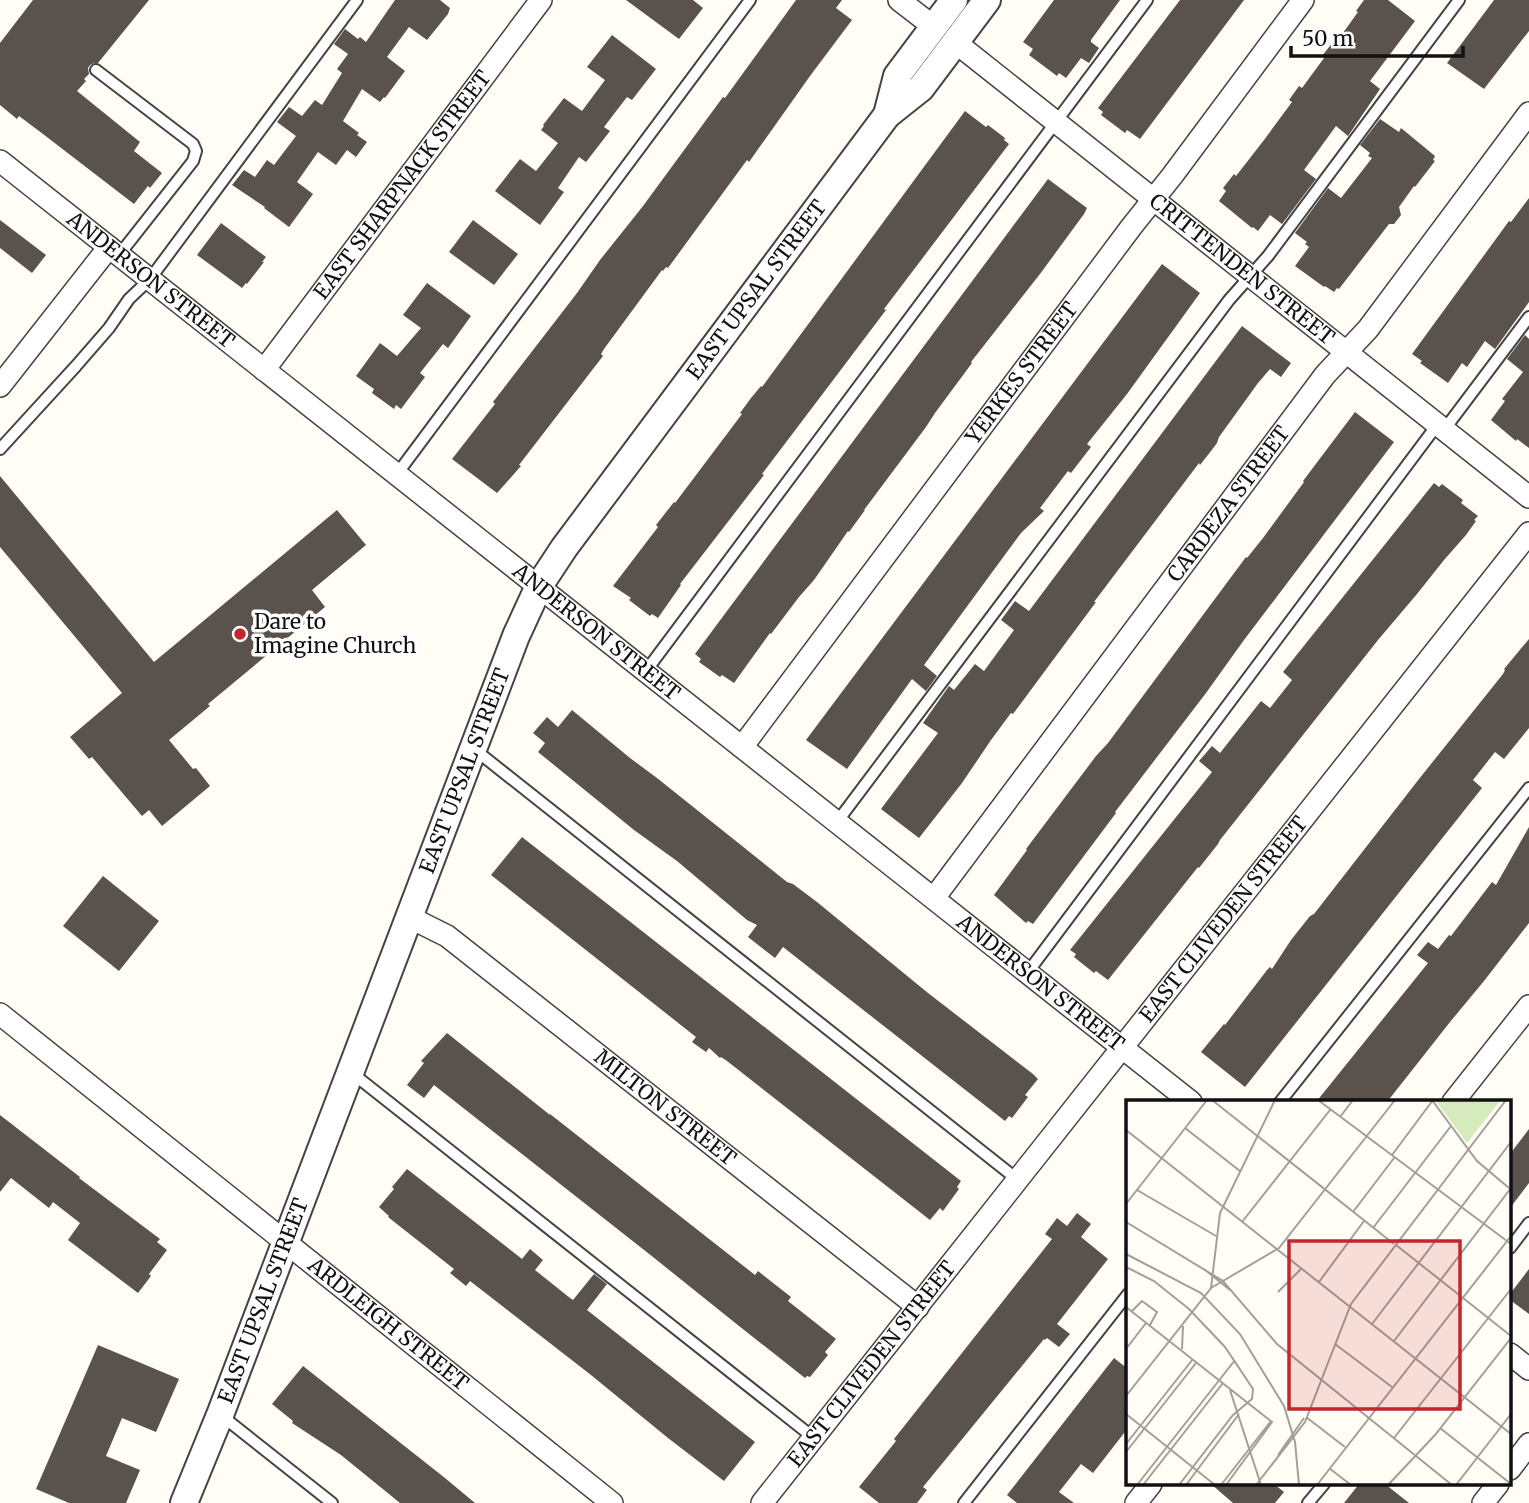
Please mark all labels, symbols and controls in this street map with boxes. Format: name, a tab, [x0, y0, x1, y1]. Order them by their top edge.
scale bar	[1291, 14, 1462, 58]
text: 50 m	[1302, 25, 1353, 52]
street label: EAST SHARPNACK STREET	[308, 65, 497, 305]
street label: CRITTENDEN STREET	[1144, 187, 1340, 351]
street label: EAST UPSAL STREET	[680, 194, 832, 385]
street label: ANDERSON STREET	[61, 205, 240, 354]
street label: YERKES STREET	[959, 296, 1084, 450]
street label: CARDEZA STREET	[1161, 420, 1296, 587]
street label: ANDERSON STREET	[507, 557, 686, 706]
place label: Dare to Imagine Church	[254, 608, 416, 659]
marker: Dare to Imagine Church	[232, 626, 248, 642]
street label: EAST UPSAL STREET	[413, 664, 516, 877]
street label: EAST CLIVEDEN STREET	[1133, 810, 1313, 1028]
street label: ANDERSON STREET	[951, 908, 1130, 1057]
street label: MILTON STREET	[589, 1043, 742, 1172]
inset map	[1126, 1100, 1512, 1486]
street label: EAST UPSAL STREET	[212, 1194, 314, 1407]
street label: ARDLEIGH STREET	[302, 1251, 475, 1396]
street label: EAST CLIVEDEN STREET	[782, 1255, 961, 1472]

